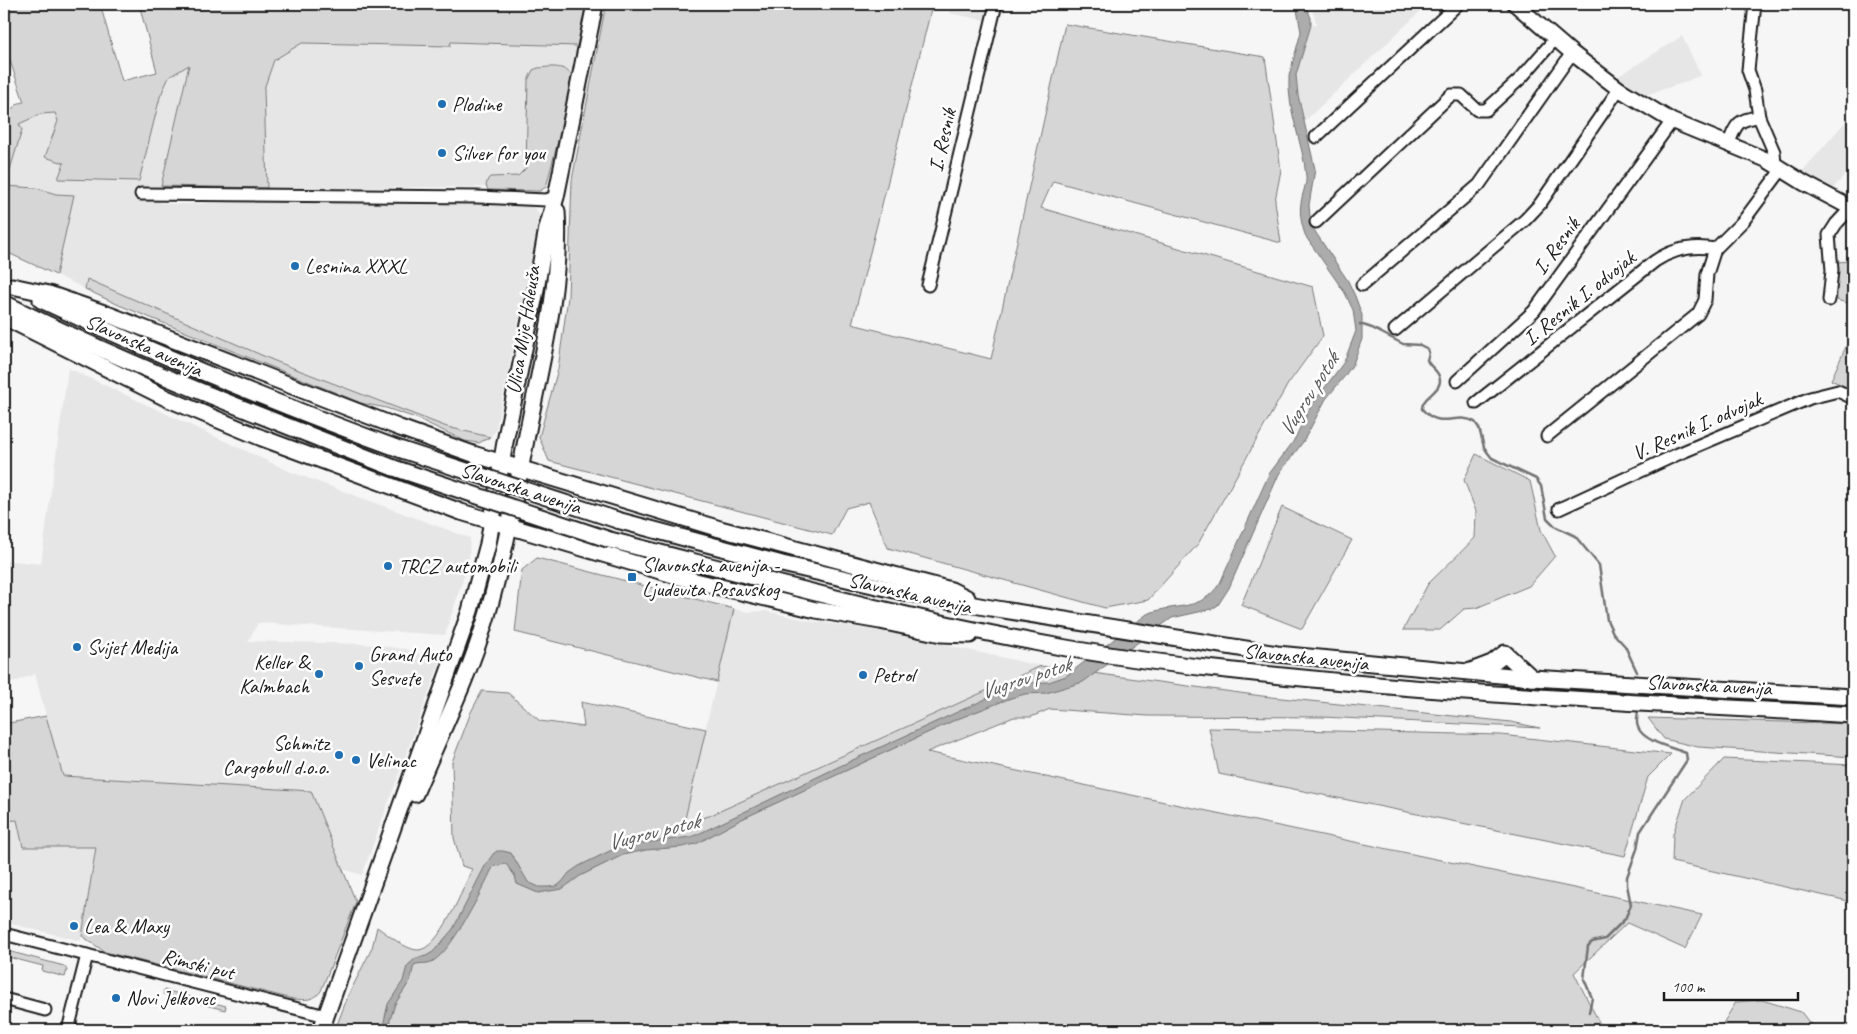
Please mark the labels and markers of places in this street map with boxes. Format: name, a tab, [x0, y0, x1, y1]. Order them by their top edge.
place label: Plodine	[452, 91, 503, 117]
marker: Plodine	[436, 98, 448, 110]
place label: Silver for you	[452, 140, 546, 166]
marker: Silver for you	[436, 147, 448, 159]
place label: Lesnina XXXL	[305, 253, 408, 279]
marker: Lesnina XXXL	[289, 260, 301, 272]
place label: Slavonska avenija - Ljudevita Posavskog	[642, 552, 781, 602]
place label: TRCZ automobili	[398, 553, 519, 579]
marker: TRCZ automobili	[382, 560, 394, 572]
marker: Slavonska avenija - Ljudevita Posavskog	[626, 571, 638, 583]
place label: Svijet Medija	[87, 634, 179, 660]
marker: Svijet Medija	[71, 641, 83, 653]
place label: Grand Auto Sesvete	[369, 641, 453, 691]
place label: Keller & Kalmbach	[239, 649, 311, 699]
marker: Grand Auto Sesvete	[353, 660, 365, 672]
place label: Petrol	[873, 662, 918, 688]
marker: Keller & Kalmbach	[313, 668, 325, 680]
marker: Petrol	[857, 669, 869, 681]
place label: Schmitz Cargobull d.o.o.	[223, 730, 331, 780]
place label: Velinac	[366, 747, 417, 773]
marker: Schmitz Cargobull d.o.o.	[333, 749, 345, 761]
marker: Velinac	[350, 754, 362, 766]
place label: Lea & Maxy	[84, 913, 171, 939]
marker: Lea & Maxy	[68, 920, 80, 932]
place label: Novi Jelkovec	[126, 985, 217, 1011]
marker: Novi Jelkovec	[110, 992, 122, 1004]

